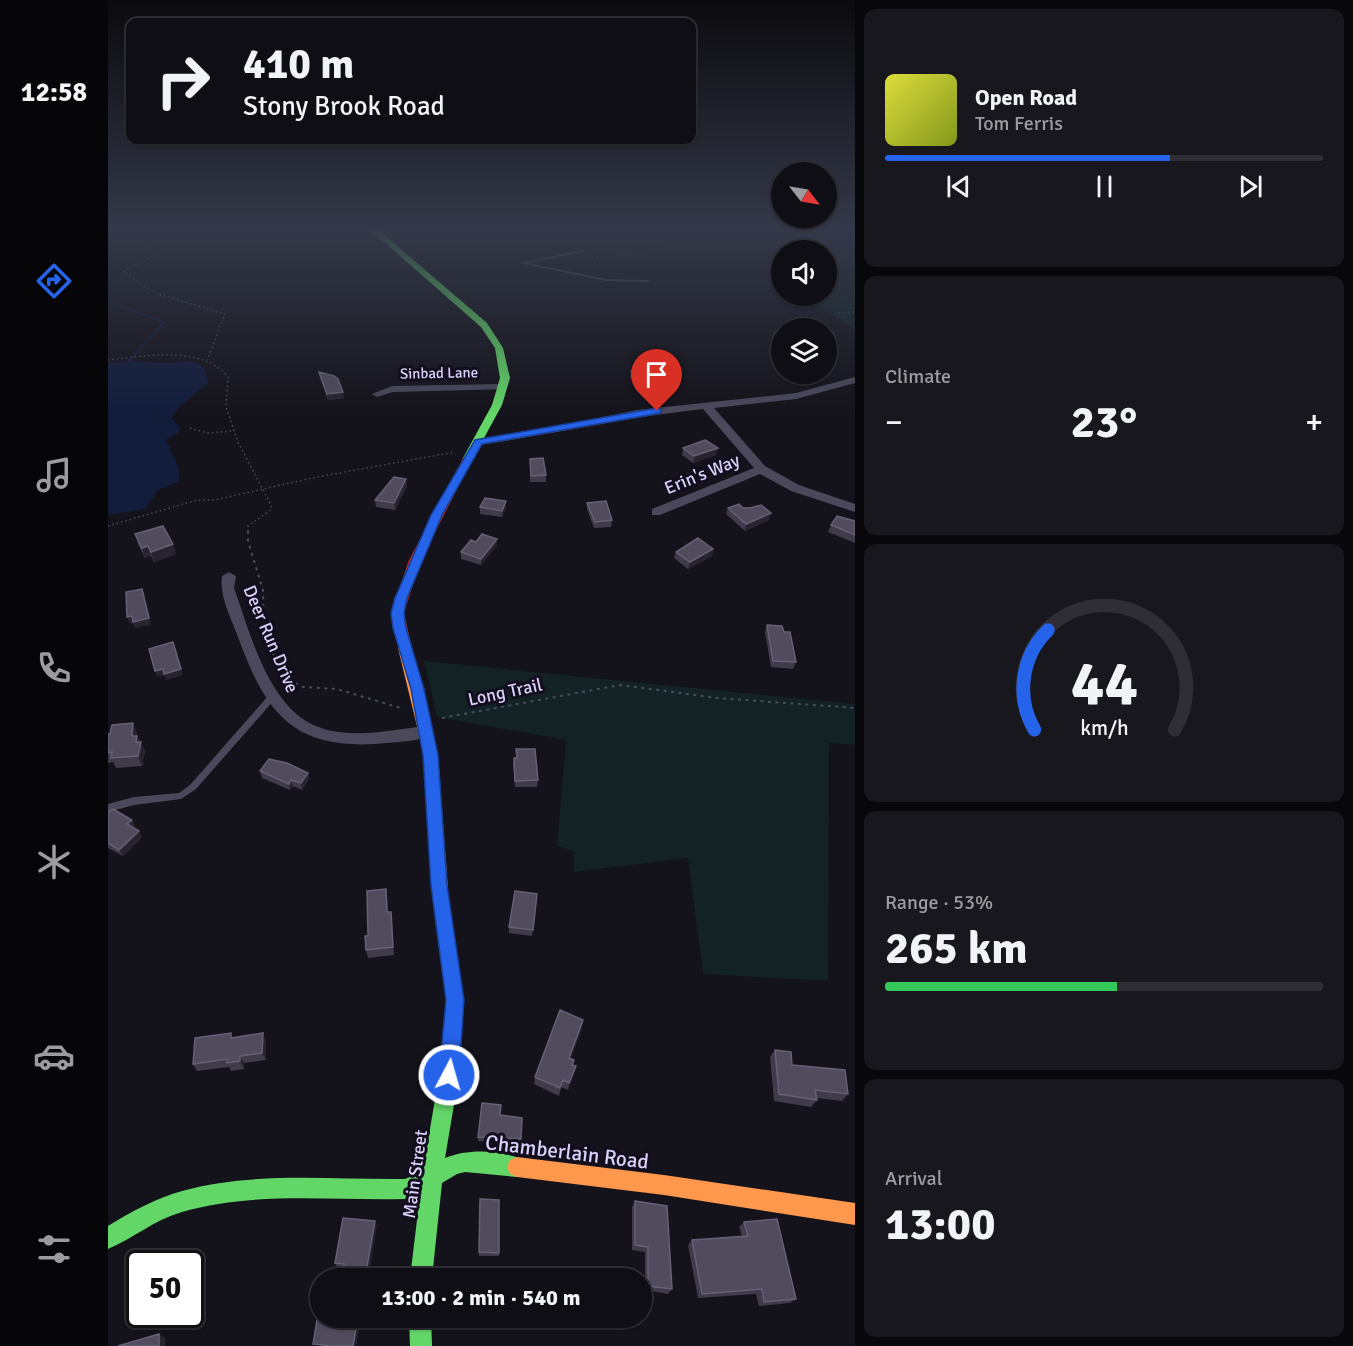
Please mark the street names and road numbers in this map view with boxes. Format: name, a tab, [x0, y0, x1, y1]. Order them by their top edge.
street label: Sinbad Lane	[400, 363, 478, 383]
street label: Erin's Way	[661, 449, 743, 499]
street label: Deer Run Drive	[238, 582, 304, 696]
street label: Long Trail	[466, 673, 544, 711]
street label: Main Street	[398, 1128, 432, 1220]
street label: Chamberlain Road	[484, 1129, 650, 1175]

